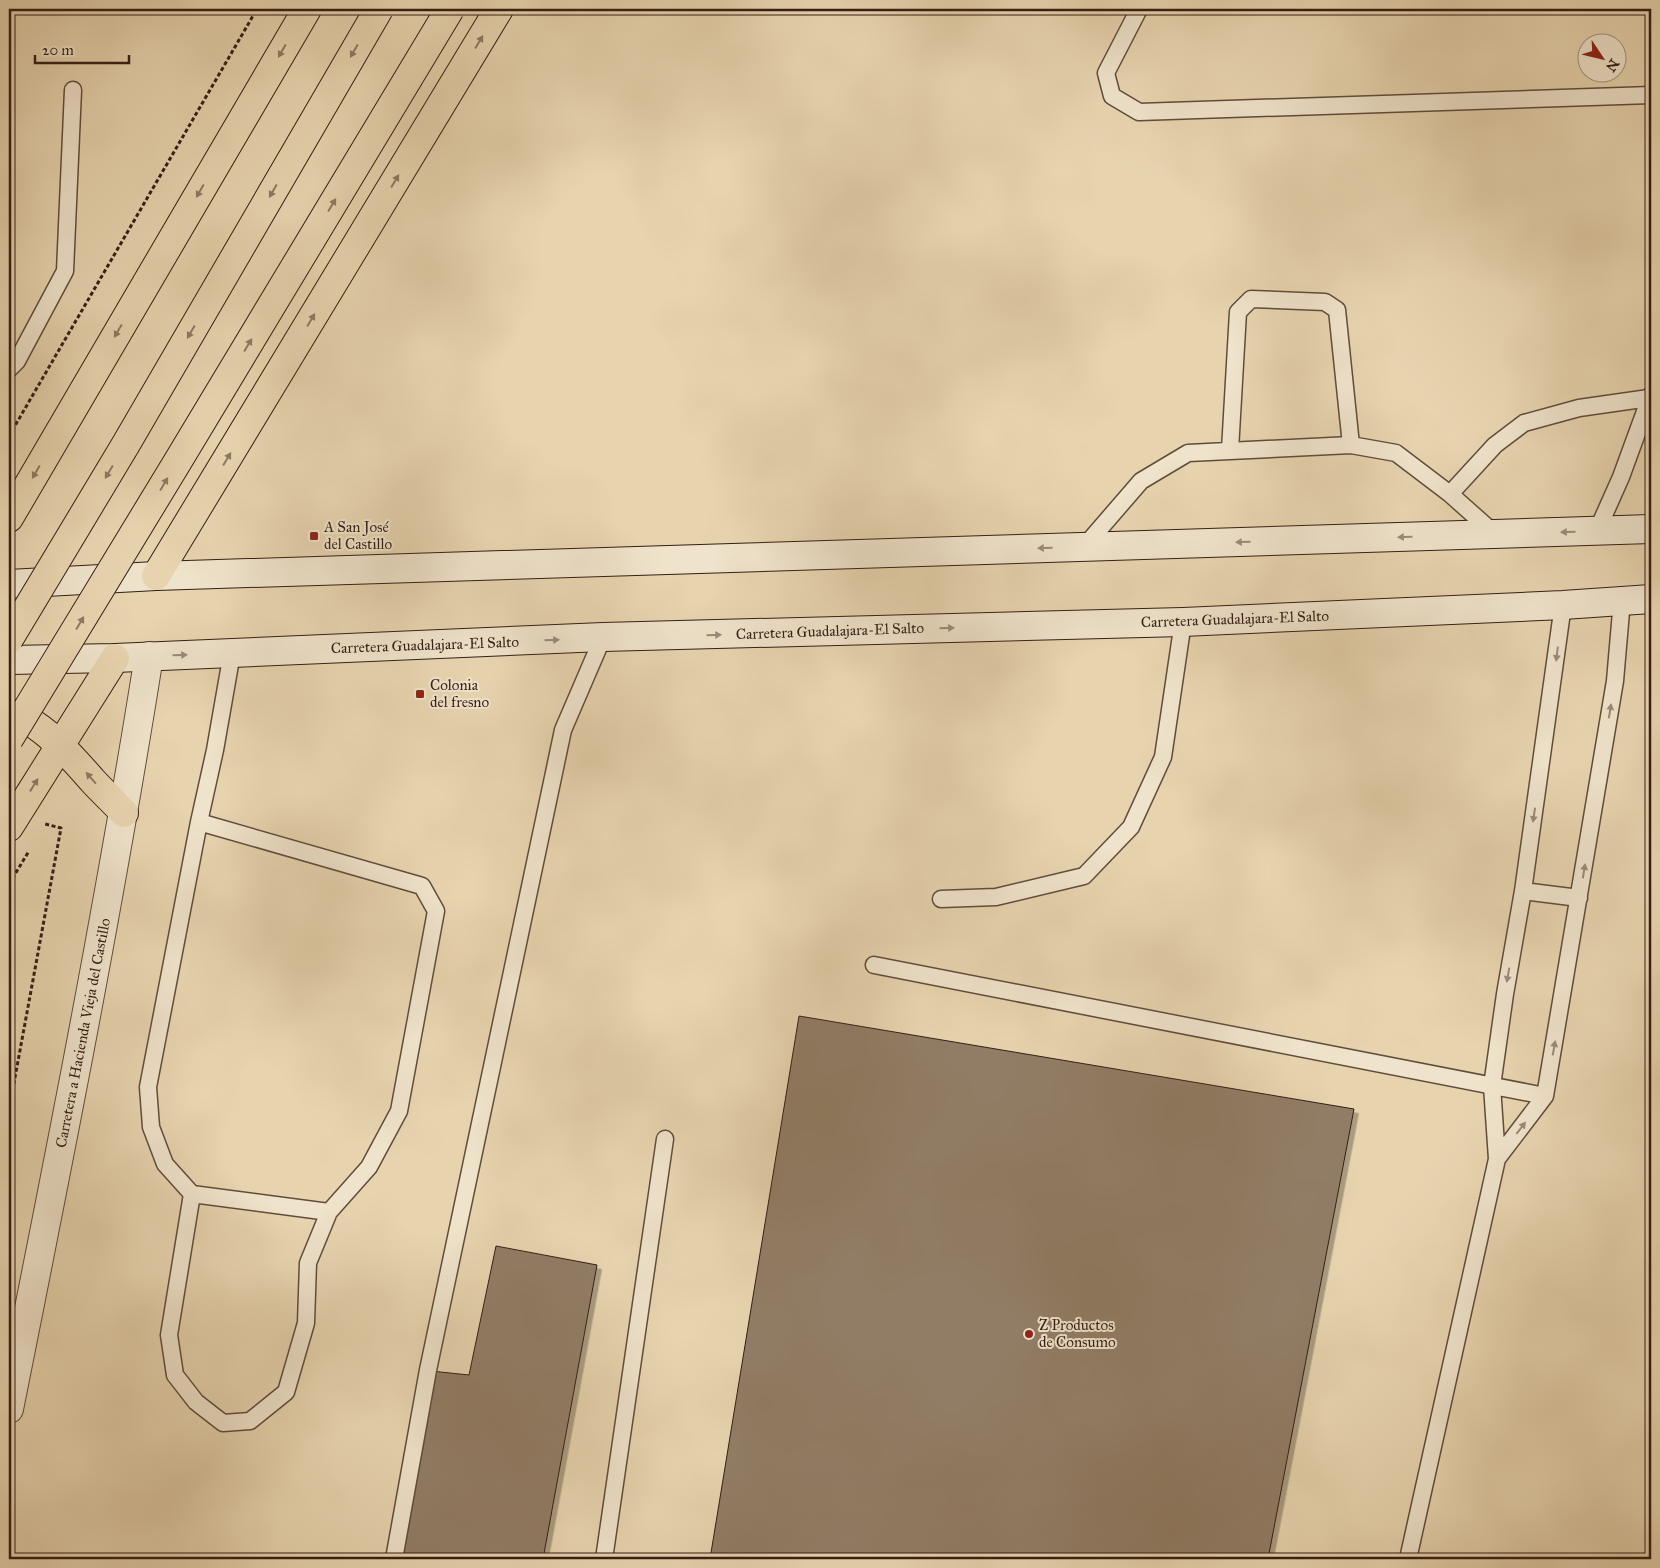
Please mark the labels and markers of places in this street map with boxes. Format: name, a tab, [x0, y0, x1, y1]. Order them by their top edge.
place label: A San José del Castillo	[323, 518, 393, 553]
marker: A San José del Castillo	[308, 530, 320, 542]
place label: Colonia del fresno	[430, 676, 489, 711]
marker: Colonia del fresno	[414, 688, 426, 700]
place label: Z Productos de Consumo	[1039, 1316, 1116, 1351]
marker: Z Productos de Consumo	[1023, 1328, 1035, 1340]

